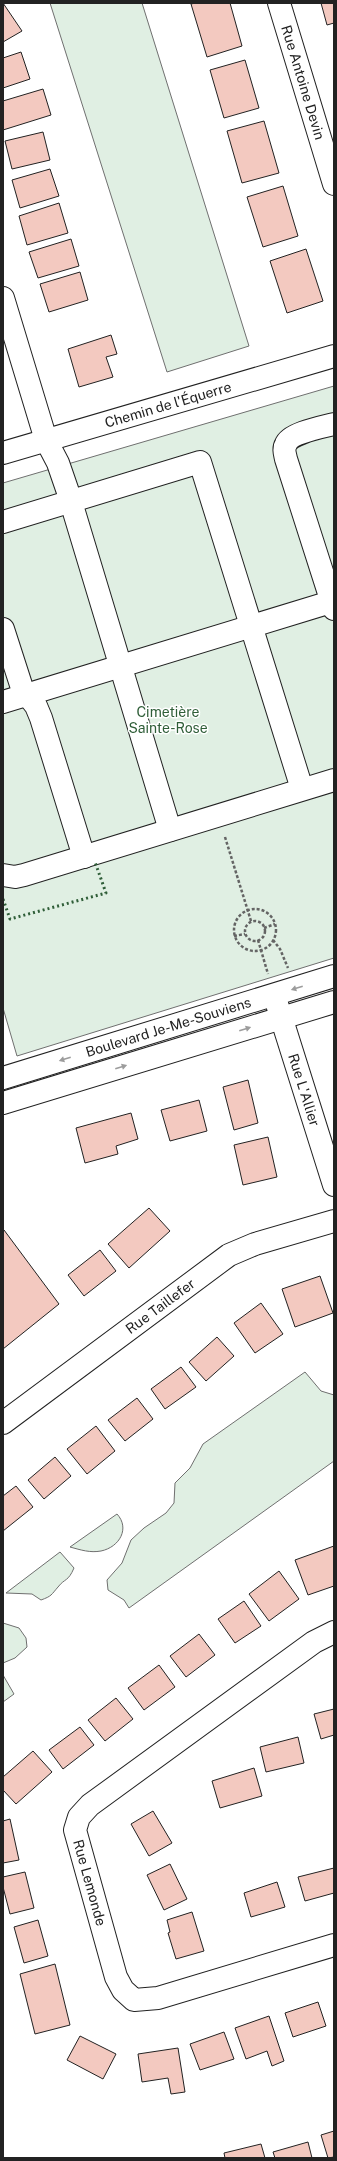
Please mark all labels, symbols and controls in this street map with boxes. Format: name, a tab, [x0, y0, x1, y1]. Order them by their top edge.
street label: Rue Antoine Devin	[278, 23, 328, 142]
street label: Chemin de l'Équerre	[103, 378, 233, 431]
park label: Cimetière Sainte-Rose	[128, 704, 208, 736]
one-way arrow	[290, 985, 302, 991]
street label: Boulevard Je-Me-Souviens	[84, 994, 253, 1060]
one-way arrow	[239, 1026, 251, 1032]
street label: Rue L'Allier	[285, 1051, 323, 1128]
one-way arrow	[59, 1056, 71, 1062]
one-way arrow	[115, 1064, 127, 1070]
street label: Rue Taillefer	[123, 1275, 198, 1337]
street label: Rue Lemonde	[70, 1838, 109, 1928]

